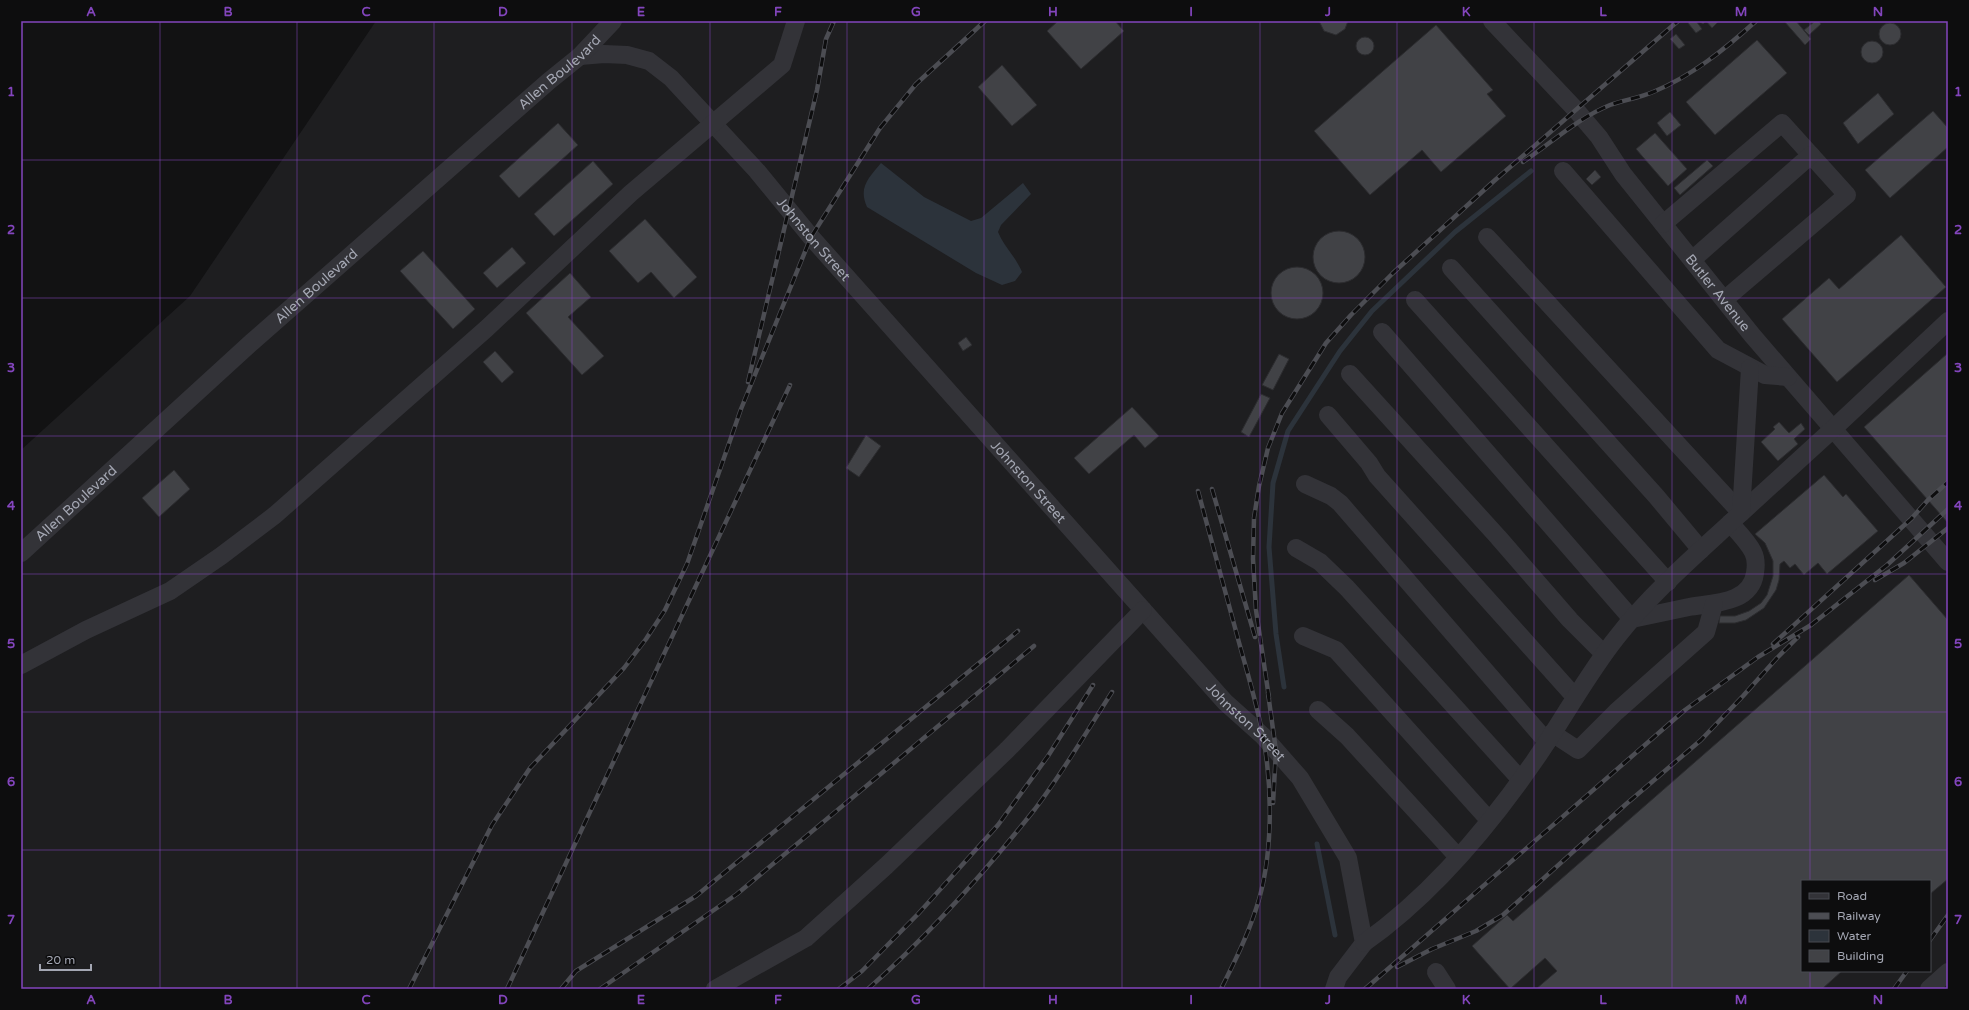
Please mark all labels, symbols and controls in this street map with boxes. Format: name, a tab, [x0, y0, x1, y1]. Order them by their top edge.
text: A	[86, 4, 96, 20]
text: B	[223, 4, 233, 20]
text: C	[361, 4, 371, 20]
text: D	[498, 4, 508, 20]
text: E	[637, 4, 645, 20]
text: F	[774, 4, 782, 20]
text: G	[911, 4, 921, 20]
text: H	[1048, 4, 1058, 20]
text: I	[1189, 4, 1193, 20]
text: J	[1324, 4, 1331, 20]
text: K	[1462, 4, 1471, 20]
text: L	[1599, 4, 1607, 20]
text: M	[1735, 4, 1747, 20]
text: N	[1873, 4, 1883, 20]
street label: Allen Boulevard	[514, 31, 604, 113]
text: 1	[7, 84, 15, 100]
text: 1	[1954, 84, 1962, 100]
street label: Johnston Street	[773, 194, 855, 285]
text: 2	[7, 222, 15, 238]
text: 2	[1954, 222, 1962, 238]
street label: Allen Boulevard	[271, 245, 361, 327]
street label: Butler Avenue	[1682, 251, 1754, 335]
text: 3	[7, 360, 15, 376]
text: 3	[1954, 360, 1962, 376]
street label: Johnston Street	[987, 437, 1070, 527]
street label: Allen Boulevard	[31, 461, 120, 545]
text: 4	[7, 498, 16, 514]
text: 4	[1954, 498, 1963, 514]
text: 5	[7, 636, 15, 652]
text: 5	[1954, 636, 1962, 652]
street label: Johnston Street	[1203, 679, 1290, 765]
text: 6	[7, 774, 15, 790]
text: 6	[1954, 774, 1962, 790]
legend	[1801, 880, 1931, 972]
text: Road	[1837, 889, 1867, 903]
text: Railway	[1837, 909, 1881, 923]
text: 7	[7, 912, 15, 928]
text: 7	[1954, 912, 1962, 928]
text: Water	[1837, 929, 1872, 943]
scale bar	[40, 946, 91, 972]
text: Building	[1837, 949, 1884, 963]
text: 20 m	[46, 953, 75, 967]
text: A	[86, 992, 96, 1008]
text: B	[223, 992, 233, 1008]
text: C	[361, 992, 371, 1008]
text: D	[498, 992, 508, 1008]
text: E	[637, 992, 645, 1008]
text: F	[774, 992, 782, 1008]
text: G	[911, 992, 921, 1008]
text: H	[1048, 992, 1058, 1008]
text: I	[1189, 992, 1193, 1008]
text: J	[1324, 992, 1331, 1008]
text: K	[1462, 992, 1471, 1008]
text: L	[1599, 992, 1607, 1008]
text: M	[1735, 992, 1747, 1008]
text: N	[1873, 992, 1883, 1008]

